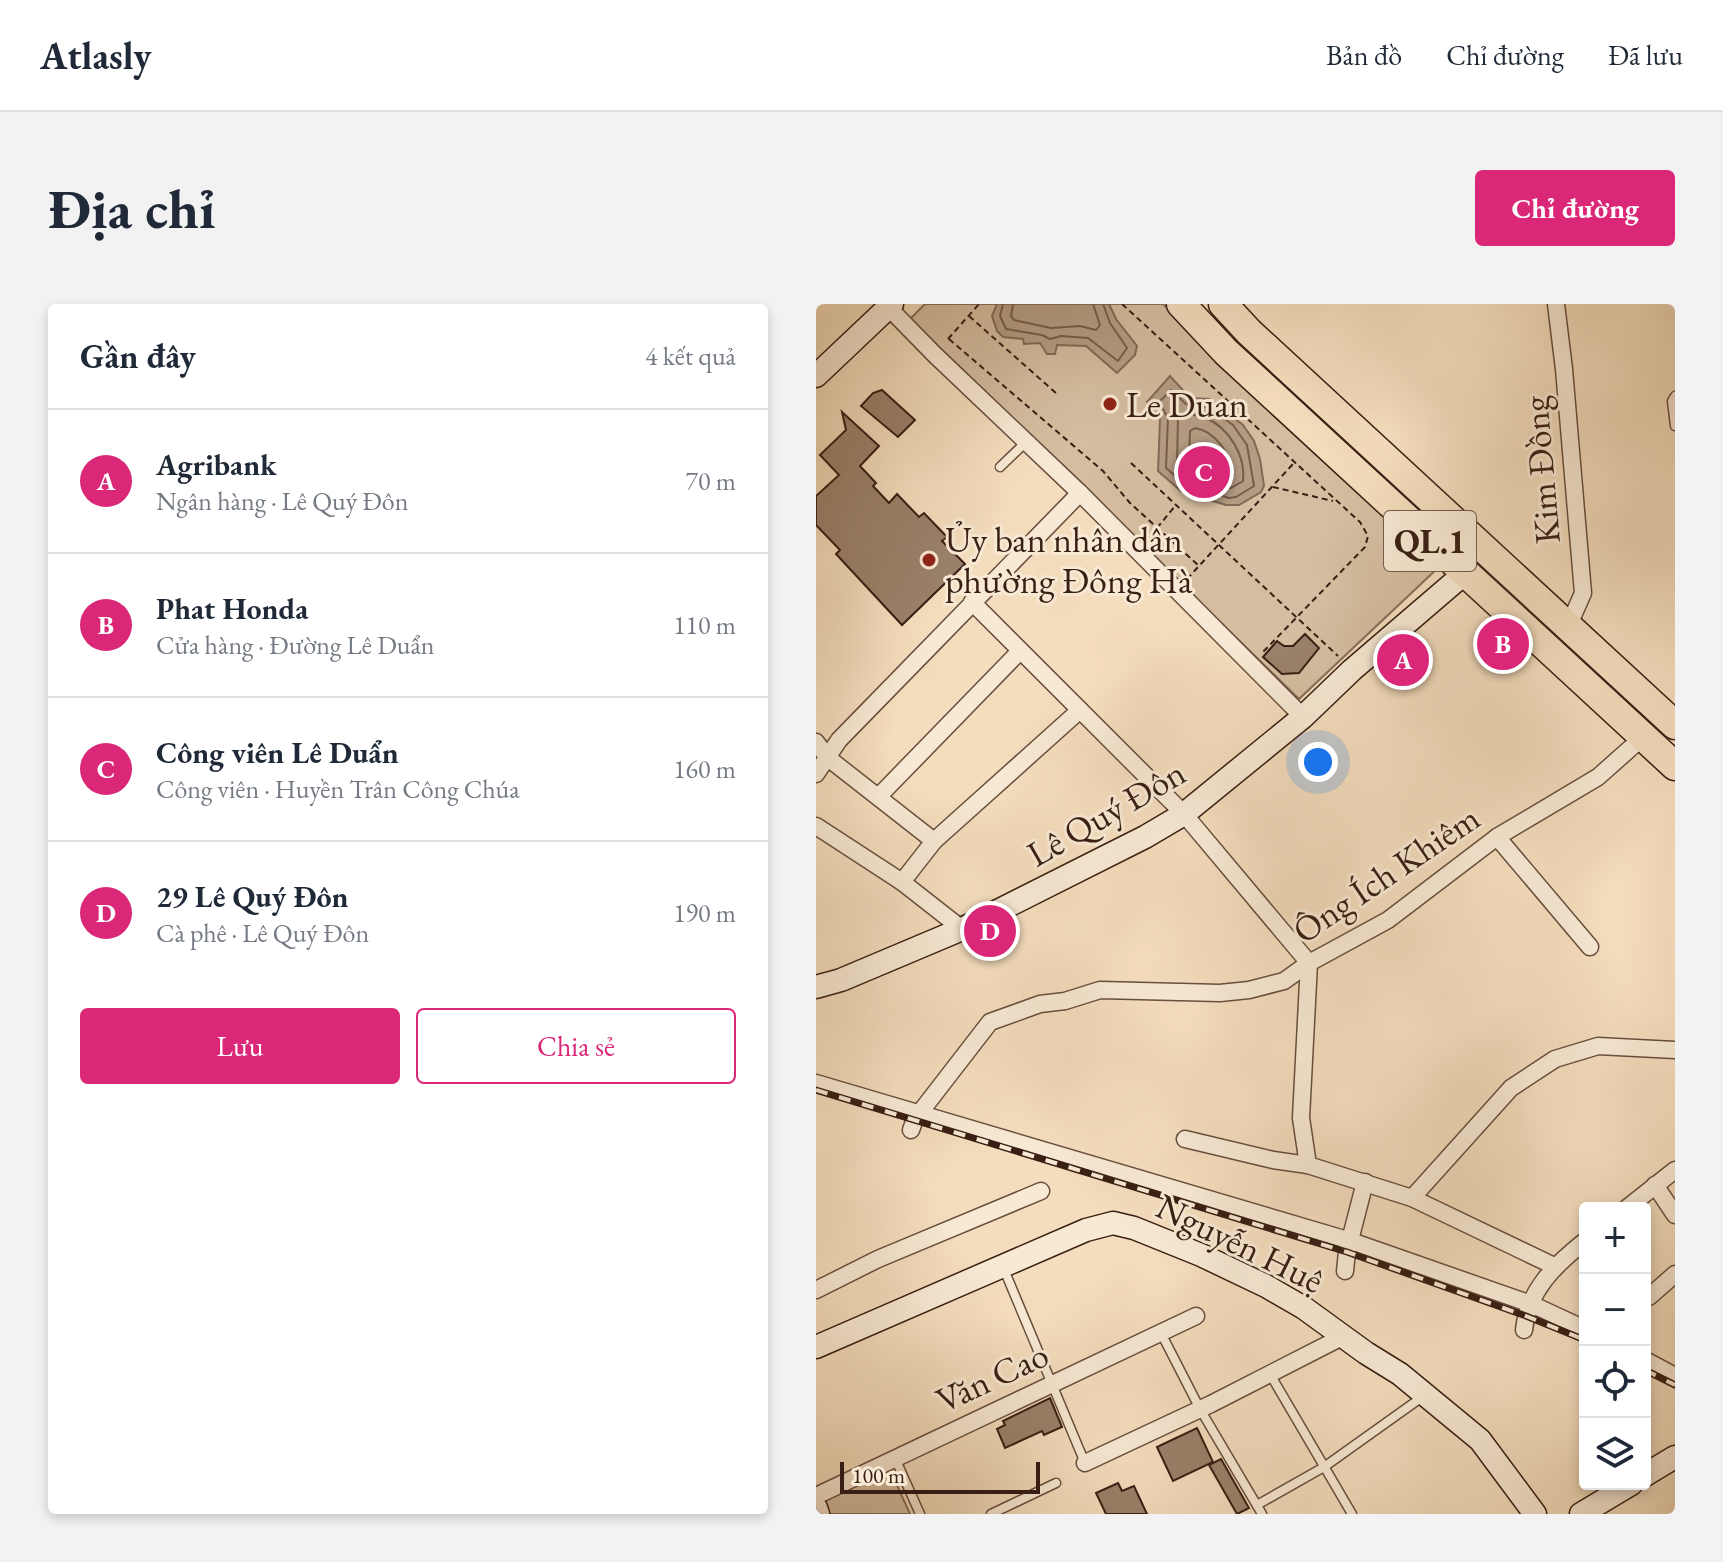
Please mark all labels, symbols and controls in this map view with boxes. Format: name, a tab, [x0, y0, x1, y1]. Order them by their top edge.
text: Atlasly	[40, 31, 151, 80]
text: Bản đồ	[1326, 37, 1402, 73]
text: Chỉ đường	[1446, 37, 1564, 73]
text: Đã lưu	[1608, 37, 1683, 73]
button: Chỉ đường	[1475, 170, 1675, 246]
text: Địa chỉ	[48, 172, 216, 245]
text: Gần đây	[80, 334, 196, 378]
text: 4 kết quả	[645, 339, 736, 373]
place label: Le Duan	[1126, 381, 1248, 428]
street label: Kim Đồng	[1511, 394, 1571, 546]
marker: Le Duan	[1101, 395, 1119, 413]
pin: C	[1178, 442, 1230, 502]
text: Agribank	[156, 445, 277, 484]
text: A	[97, 464, 115, 498]
text: 70 m	[686, 464, 736, 498]
text: Ngân hàng · Lê Quý Đôn	[156, 484, 408, 518]
road number: QL.1	[1384, 511, 1476, 571]
place label: Ủy ban nhân dân phường Đông Hà	[945, 516, 1193, 604]
marker: Ủy ban nhân dân phường Đông Hà	[920, 551, 938, 569]
text: Phat Honda	[156, 589, 308, 628]
text: B	[98, 608, 114, 642]
text: 110 m	[673, 608, 736, 642]
pin: B	[1477, 614, 1529, 674]
text: Cửa hàng · Đường Lê Duẩn	[156, 628, 435, 662]
pin: A	[1377, 630, 1429, 690]
text: Công viên Lê Duẩn	[156, 733, 399, 772]
your location	[1298, 742, 1338, 782]
street label: Lê Quý Đôn	[1018, 749, 1194, 877]
text: C	[97, 752, 115, 786]
text: 160 m	[673, 752, 736, 786]
text: Công viên · Huyền Trân Công Chúa	[156, 772, 520, 806]
street label: Ông Ích Khiêm	[1283, 794, 1489, 954]
text: 29 Lê Quý Đôn	[156, 877, 348, 916]
text: D	[96, 896, 116, 930]
text: 190 m	[673, 896, 736, 930]
pin: D	[964, 901, 1016, 961]
text: Cà phê · Lê Quý Đôn	[156, 916, 369, 950]
button: Lưu	[80, 1008, 400, 1084]
button: Chia sẻ	[416, 1008, 736, 1084]
street label: Nguyễn Huệ	[1149, 1182, 1331, 1304]
map controls	[1579, 1202, 1651, 1490]
button: +	[1579, 1202, 1651, 1274]
button: −	[1579, 1274, 1651, 1346]
street label: Văn Cao	[928, 1331, 1056, 1423]
button: locate	[1579, 1346, 1651, 1418]
button: layers	[1579, 1418, 1651, 1490]
scale bar	[840, 1458, 1040, 1494]
text: 100 m	[852, 1461, 905, 1490]

